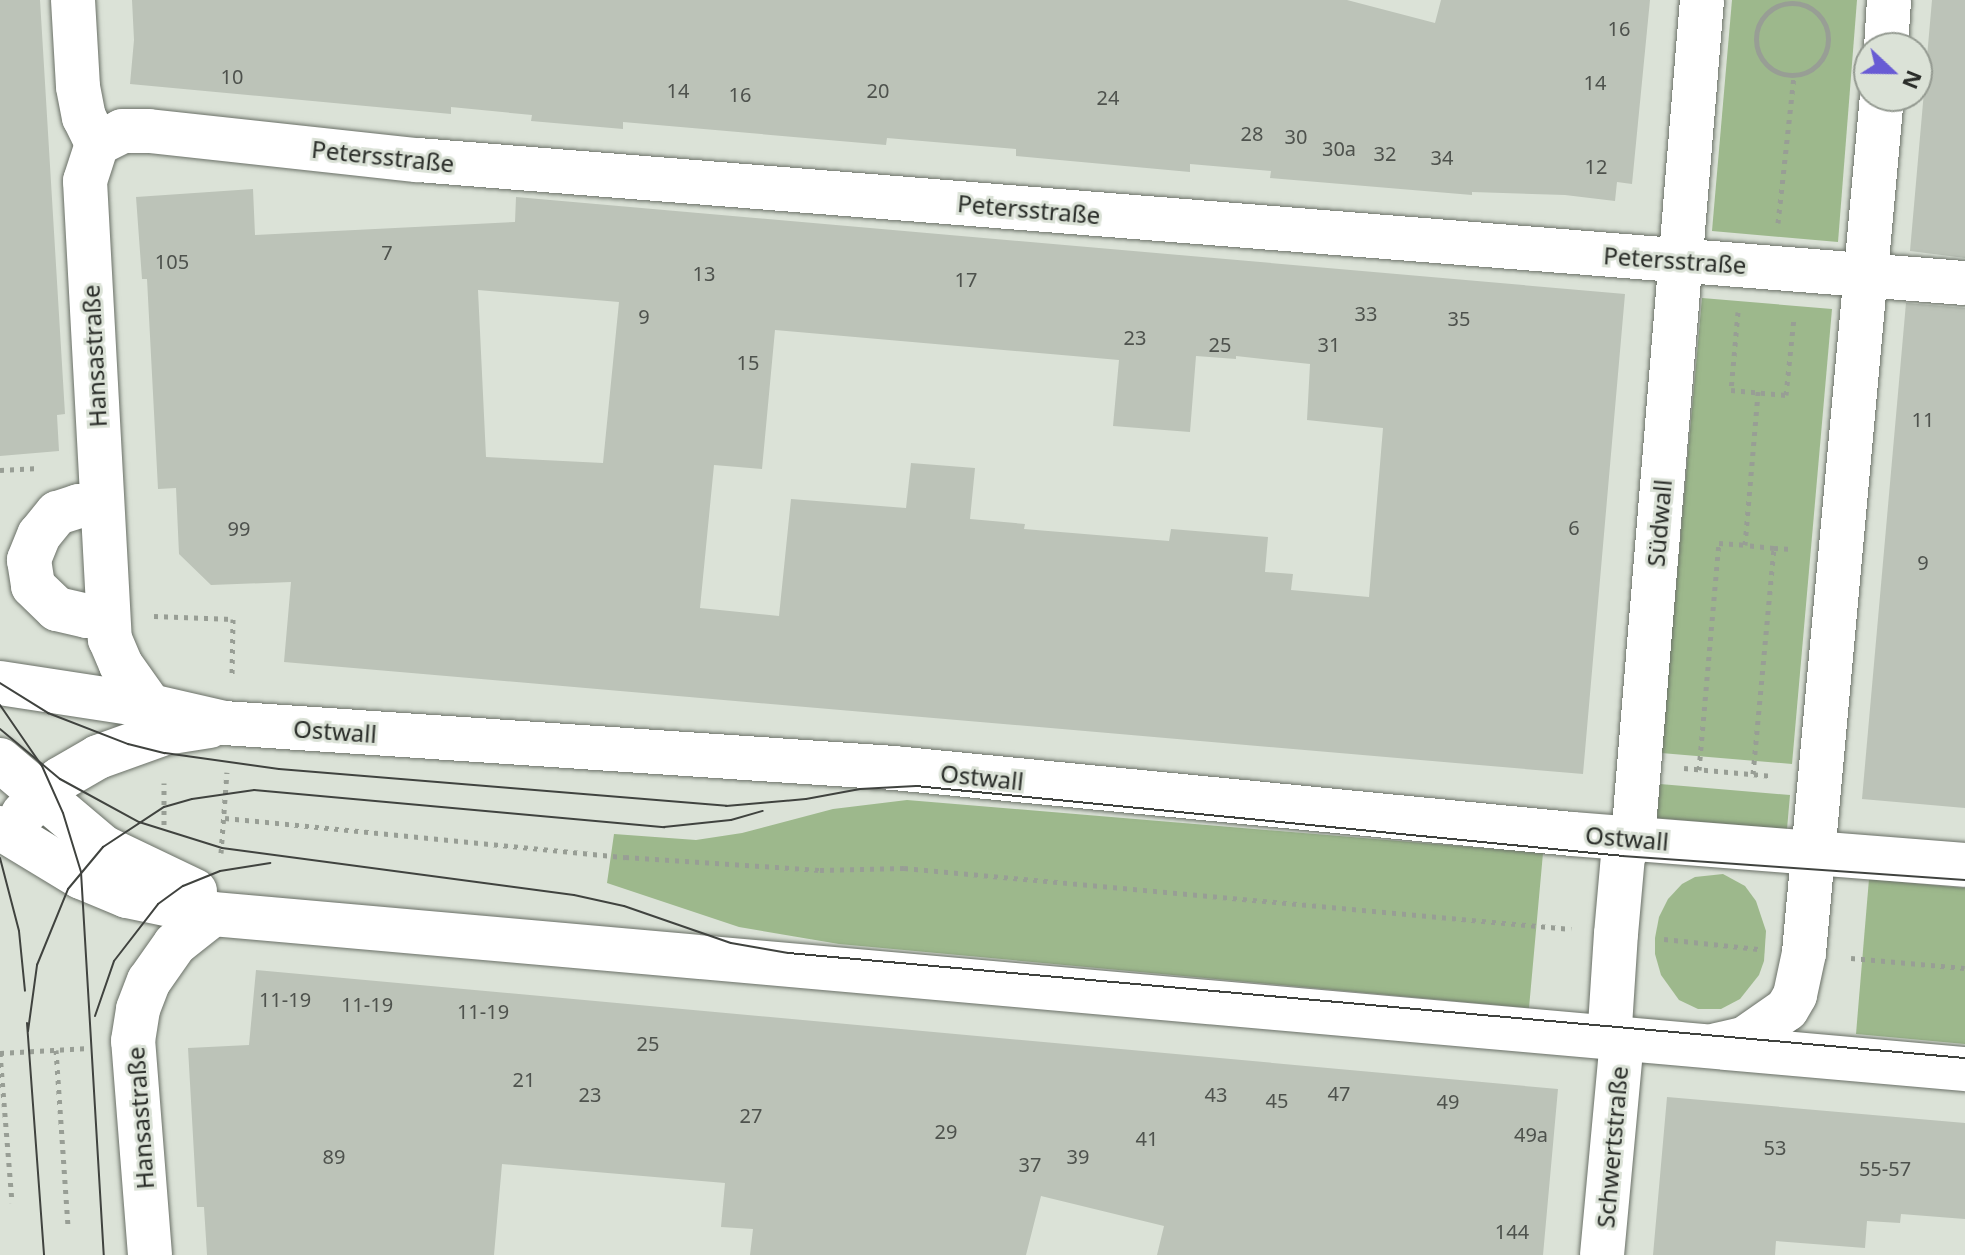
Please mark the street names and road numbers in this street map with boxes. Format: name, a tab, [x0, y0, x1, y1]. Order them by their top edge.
street label: Petersstraße	[310, 134, 456, 178]
street label: Petersstraße	[956, 188, 1102, 230]
street label: Petersstraße	[1602, 241, 1748, 279]
street label: Hansastraße	[76, 284, 112, 428]
street label: Südwall	[1641, 478, 1677, 568]
street label: Ostwall	[292, 714, 378, 748]
street label: Ostwall	[939, 758, 1025, 796]
street label: Ostwall	[1584, 820, 1670, 856]
street label: Hansastraße	[121, 1046, 159, 1190]
street label: Schwertstraße	[1591, 1065, 1633, 1229]

